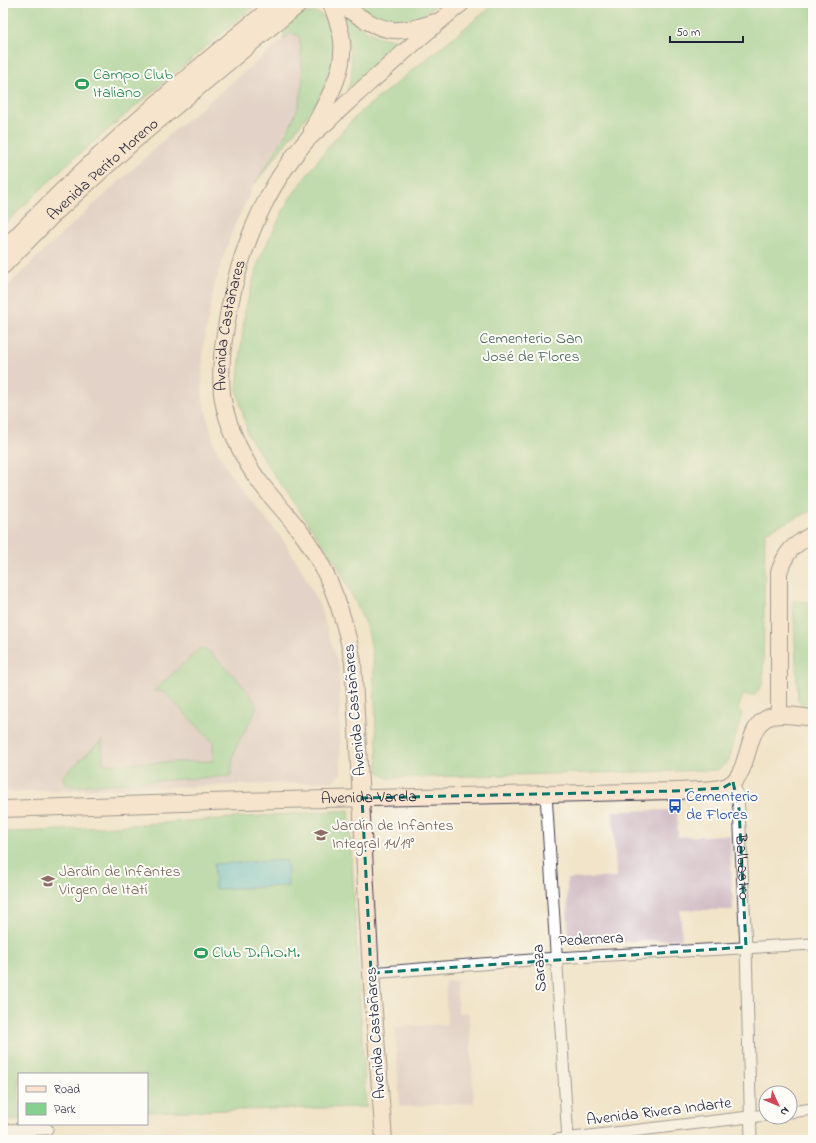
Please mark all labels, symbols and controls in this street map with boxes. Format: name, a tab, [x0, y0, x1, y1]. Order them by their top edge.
scale bar	[670, 18, 743, 44]
text: 50 m	[676, 24, 700, 42]
place label: Campo Club Italiano	[93, 63, 173, 105]
sports icon: Campo Club Italiano	[74, 76, 90, 92]
street label: Avenida Perito Moreno	[42, 113, 164, 226]
street label: Avenida Castañares	[209, 257, 253, 392]
park label: Cementerio San José de Flores	[480, 327, 583, 369]
street label: Avenida Castañares	[337, 643, 373, 777]
street label: Avenida Varela	[321, 785, 417, 811]
place label: Cementerio de Flores	[686, 785, 758, 827]
bus stop icon: Cementerio de Flores	[667, 798, 683, 814]
place label: Jardín de Infantes Integral 14/19°	[332, 814, 454, 856]
school or university icon: Jardín de Infantes Integral 14/19°	[313, 827, 329, 843]
street label: Balbastro	[728, 833, 756, 901]
place label: Jardín de Infantes Virgen de Itatí	[58, 860, 181, 902]
school or university icon: Jardín de Infantes Virgen de Itatí	[40, 873, 56, 889]
street label: Pedernera	[558, 926, 624, 954]
place label: Club D.A.O.M.	[212, 941, 300, 965]
street label: Saraza	[526, 943, 554, 993]
sports icon: Club D.A.O.M.	[193, 945, 209, 961]
street label: Avenida Castañares	[359, 966, 393, 1100]
legend	[18, 1073, 148, 1125]
text: Road	[54, 1081, 80, 1099]
north arrow	[758, 1085, 798, 1125]
street label: Avenida Rivera Indarte	[585, 1091, 734, 1133]
text: Park	[54, 1101, 76, 1119]
text: N	[776, 1103, 793, 1119]

